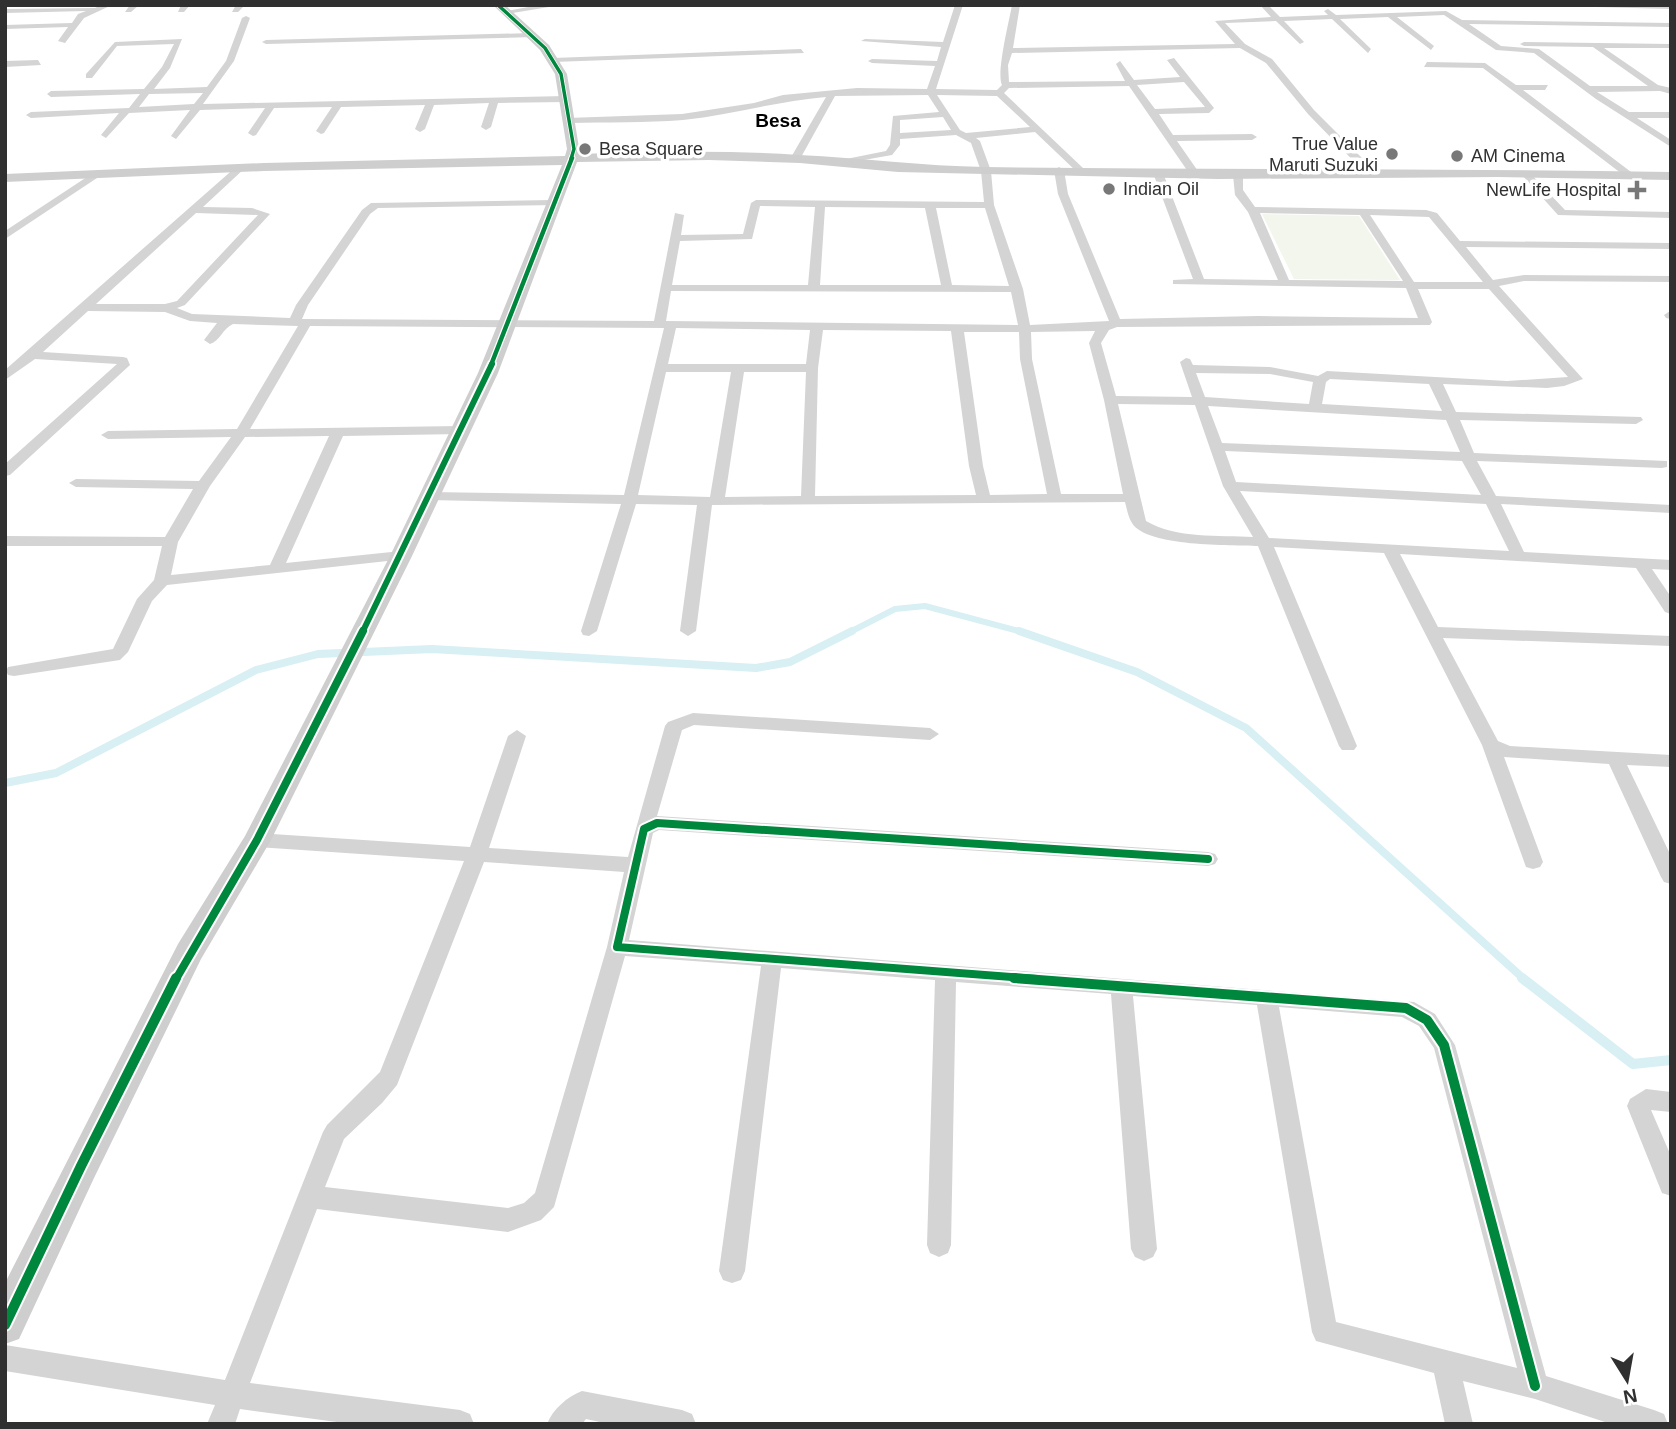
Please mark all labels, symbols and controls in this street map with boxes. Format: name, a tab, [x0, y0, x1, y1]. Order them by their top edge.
district label: Besa	[755, 110, 801, 131]
place label: True Value Maruti Suzuki	[1269, 134, 1378, 175]
place label: Besa Square	[599, 139, 703, 159]
marker: Besa Square	[577, 141, 593, 157]
marker: True Value Maruti Suzuki	[1384, 146, 1400, 162]
place label: AM Cinema	[1471, 146, 1566, 166]
marker: AM Cinema	[1449, 148, 1465, 164]
place label: Indian Oil	[1123, 179, 1199, 199]
place label: NewLife Hospital	[1486, 180, 1621, 200]
marker: NewLife Hospital	[1627, 180, 1647, 200]
marker: Indian Oil	[1101, 181, 1117, 197]
north arrow	[1592, 1345, 1662, 1415]
text: N	[1621, 1385, 1639, 1408]

